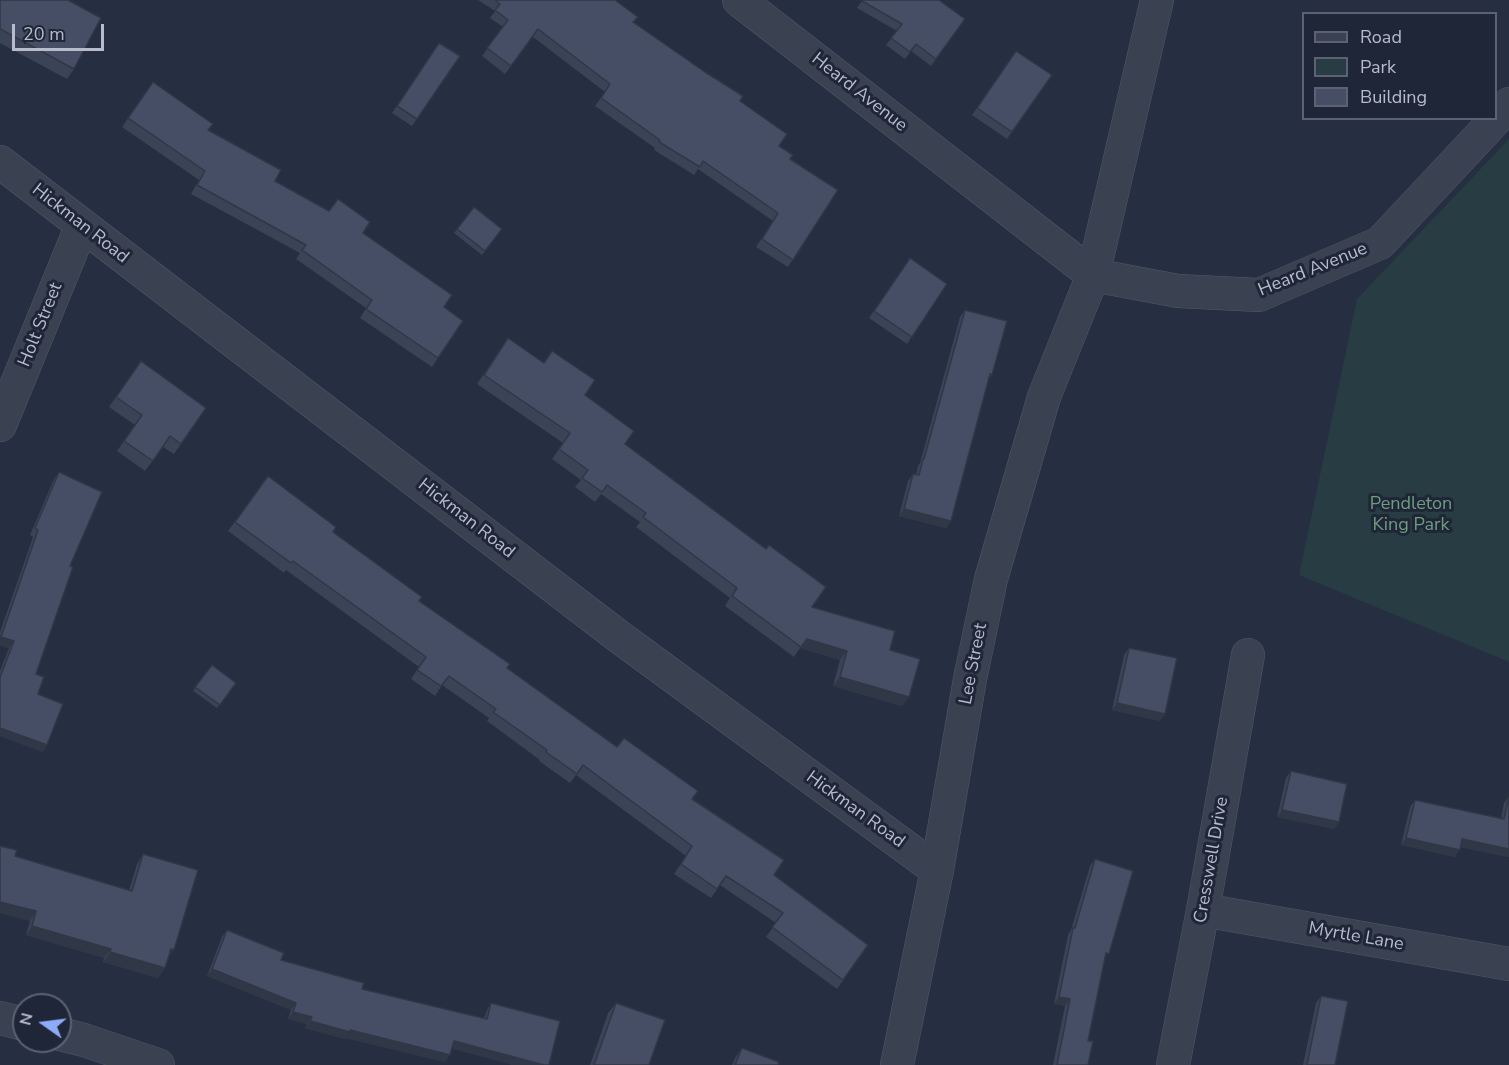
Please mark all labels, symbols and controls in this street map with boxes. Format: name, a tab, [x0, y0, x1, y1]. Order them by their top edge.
scale bar	[15, 12, 106, 50]
legend	[1302, 12, 1497, 120]
text: 20 m	[23, 22, 65, 46]
text: Road	[1360, 25, 1402, 49]
street label: Heard Avenue	[807, 49, 911, 137]
text: Park	[1360, 55, 1396, 79]
text: Building	[1360, 85, 1427, 109]
street label: Hickman Road	[27, 180, 133, 268]
street label: Heard Avenue	[1255, 238, 1371, 302]
street label: Holt Street	[14, 280, 68, 370]
street label: Hickman Road	[413, 475, 519, 563]
park label: Pendleton King Park	[1370, 494, 1452, 536]
street label: Lee Street	[956, 621, 992, 707]
street label: Hickman Road	[801, 767, 909, 853]
street label: Cresswell Drive	[1190, 795, 1234, 925]
street label: Myrtle Lane	[1307, 918, 1405, 956]
north arrow	[12, 993, 72, 1053]
text: N	[14, 1011, 39, 1028]

